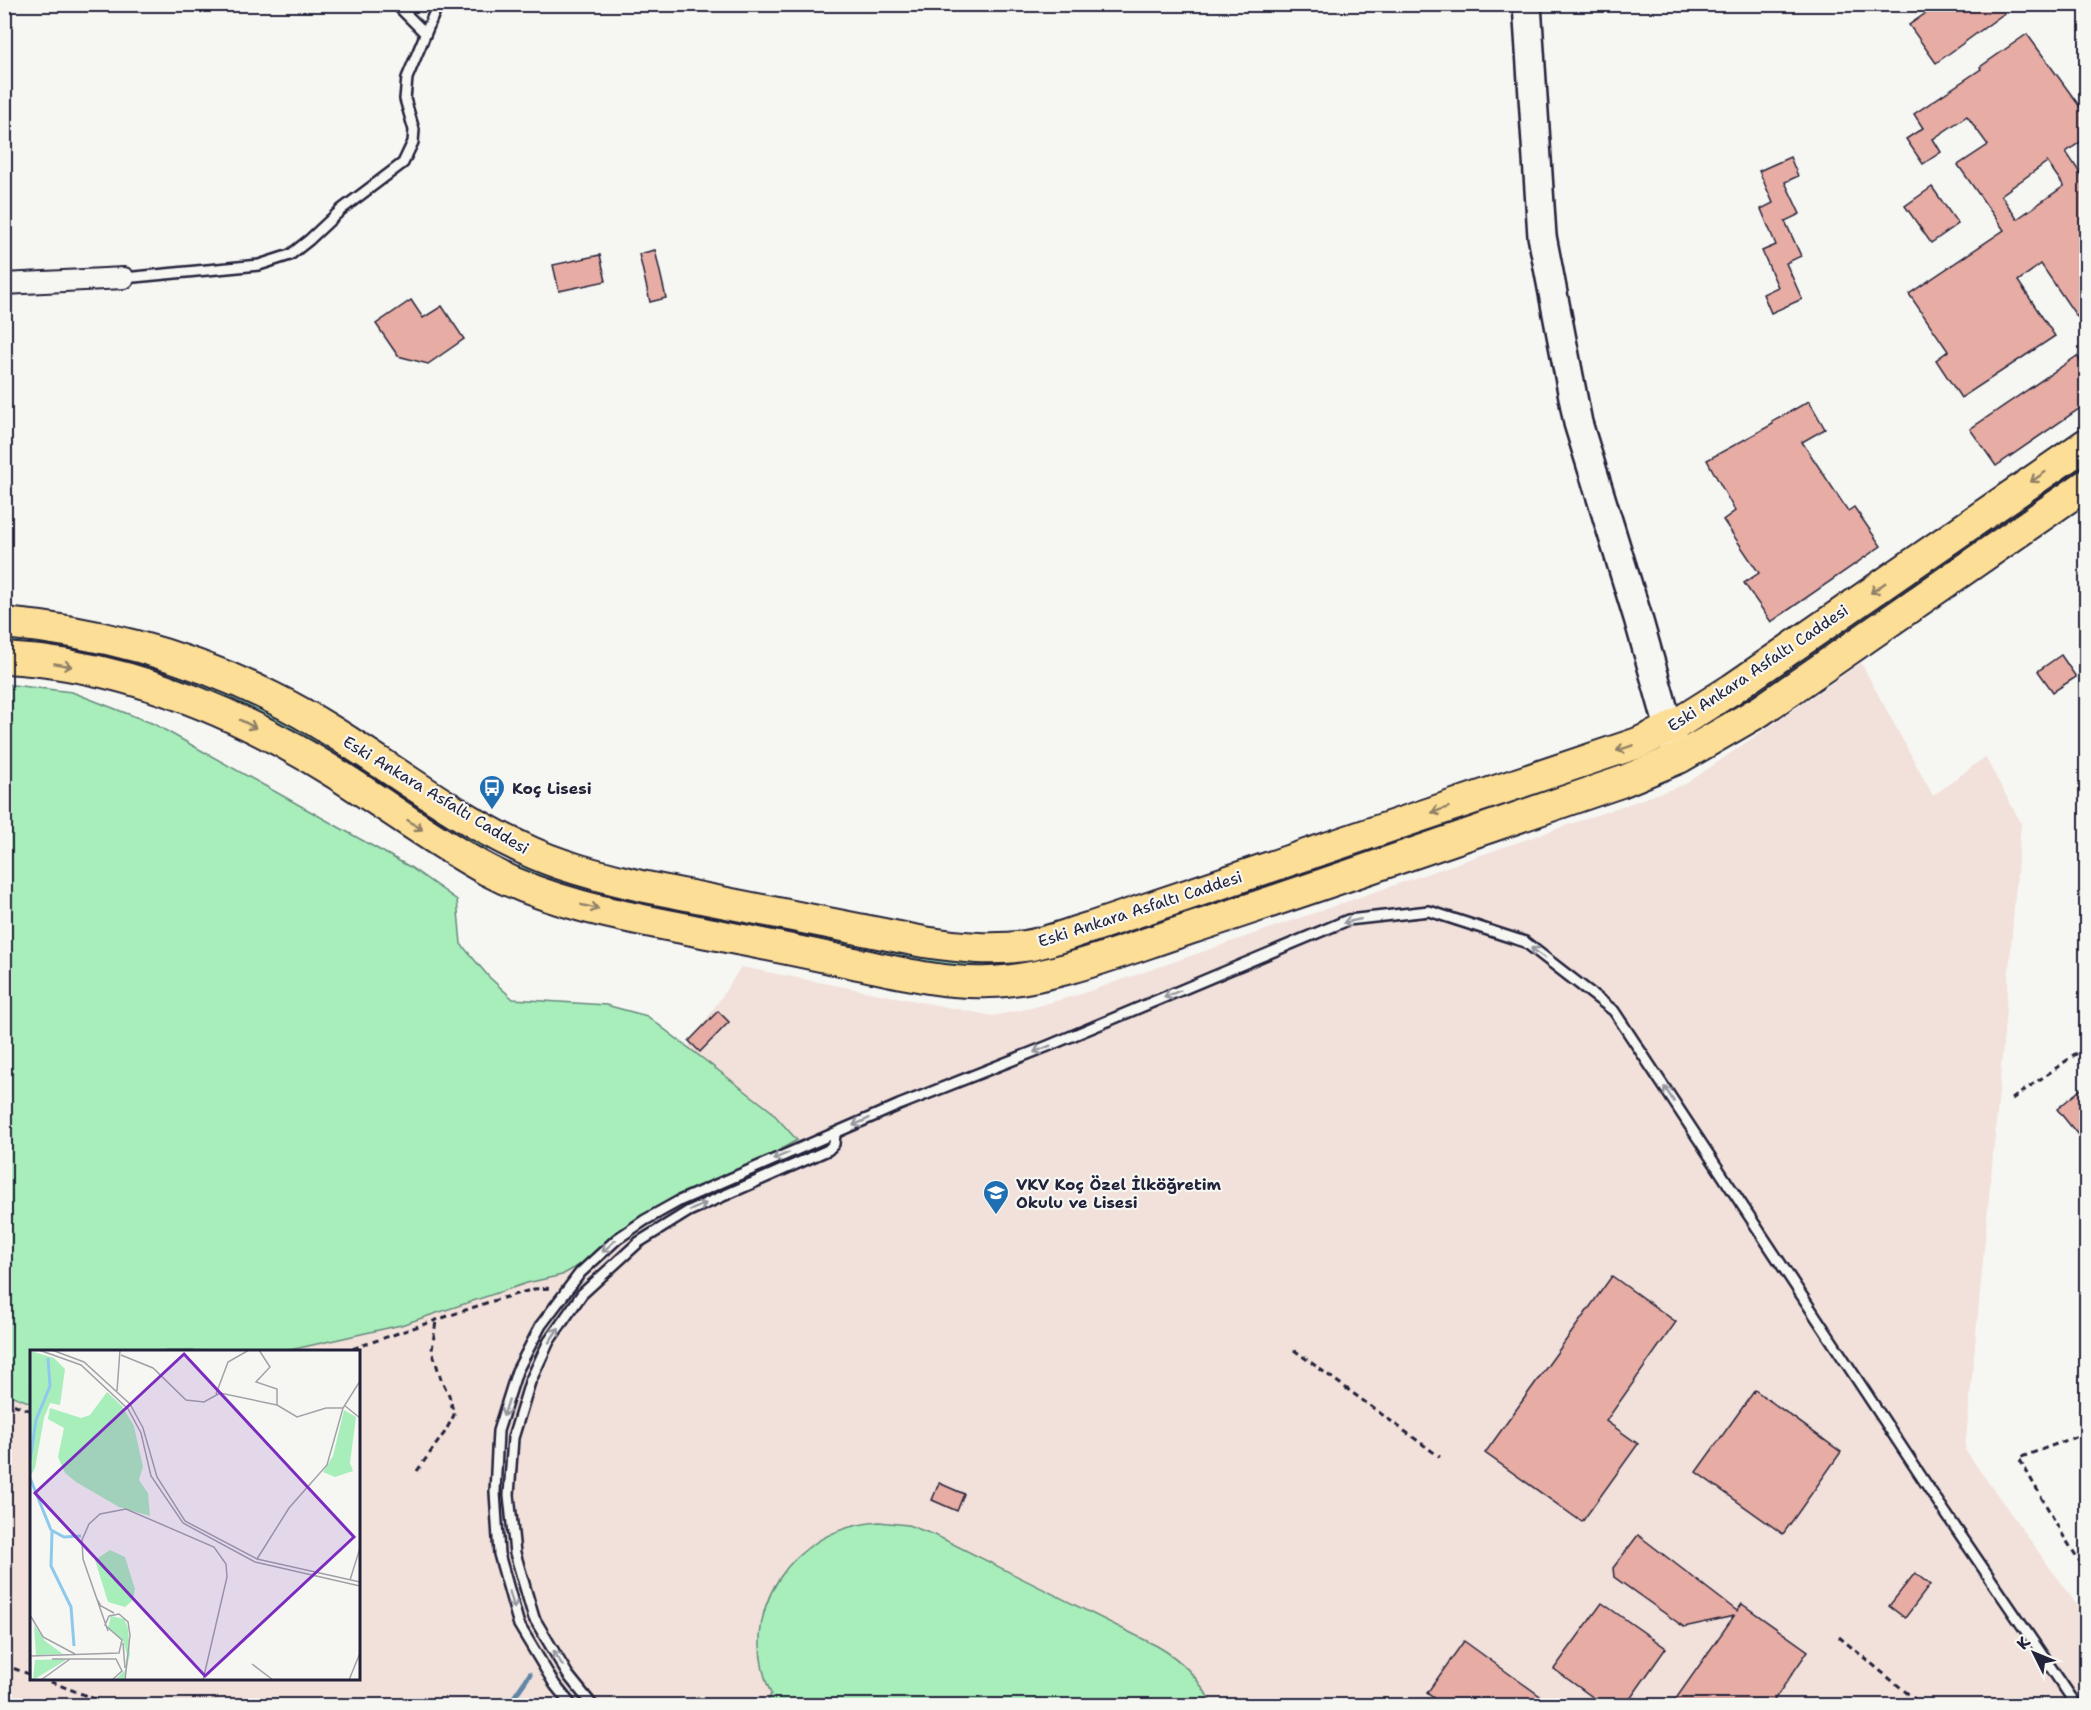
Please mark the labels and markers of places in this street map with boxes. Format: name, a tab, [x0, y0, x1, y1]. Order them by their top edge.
bus stop icon: Koç Lisesi	[477, 773, 507, 811]
place label: Koç Lisesi	[512, 778, 592, 799]
place label: VKV Koç Özel İlköğretim Okulu ve Lisesi	[1016, 1174, 1222, 1213]
school or university icon: VKV Koç Özel İlköğretim Okulu ve Lisesi	[981, 1178, 1011, 1216]

